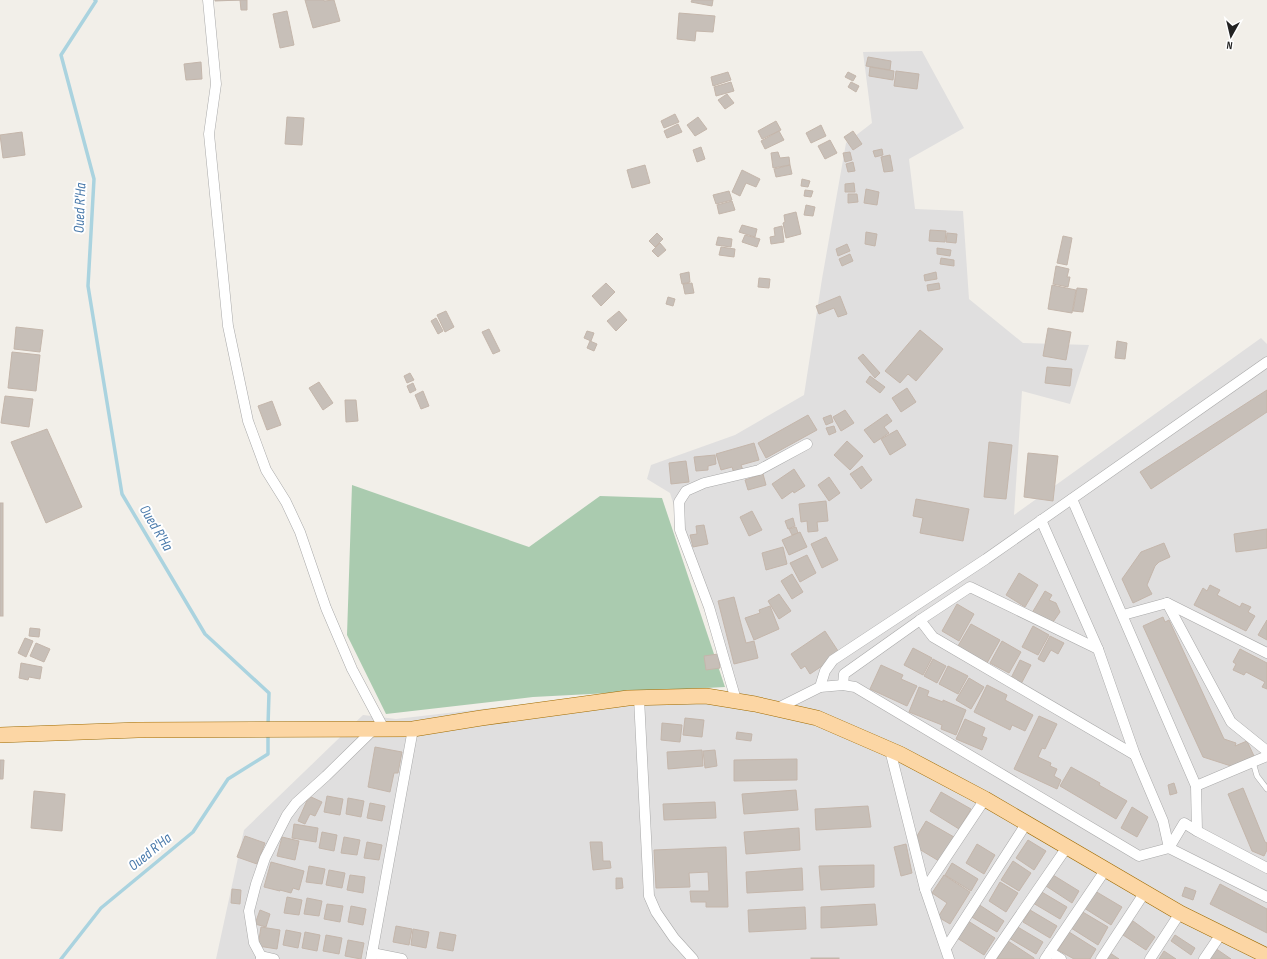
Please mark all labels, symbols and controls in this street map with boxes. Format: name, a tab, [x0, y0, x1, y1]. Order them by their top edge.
north arrow	[1211, 16, 1251, 56]
text: N	[1226, 39, 1233, 52]
water label: Oued R'Ha	[70, 183, 90, 233]
water label: Oued R'Ha	[135, 502, 177, 554]
water label: Oued R'Ha	[124, 829, 176, 875]

